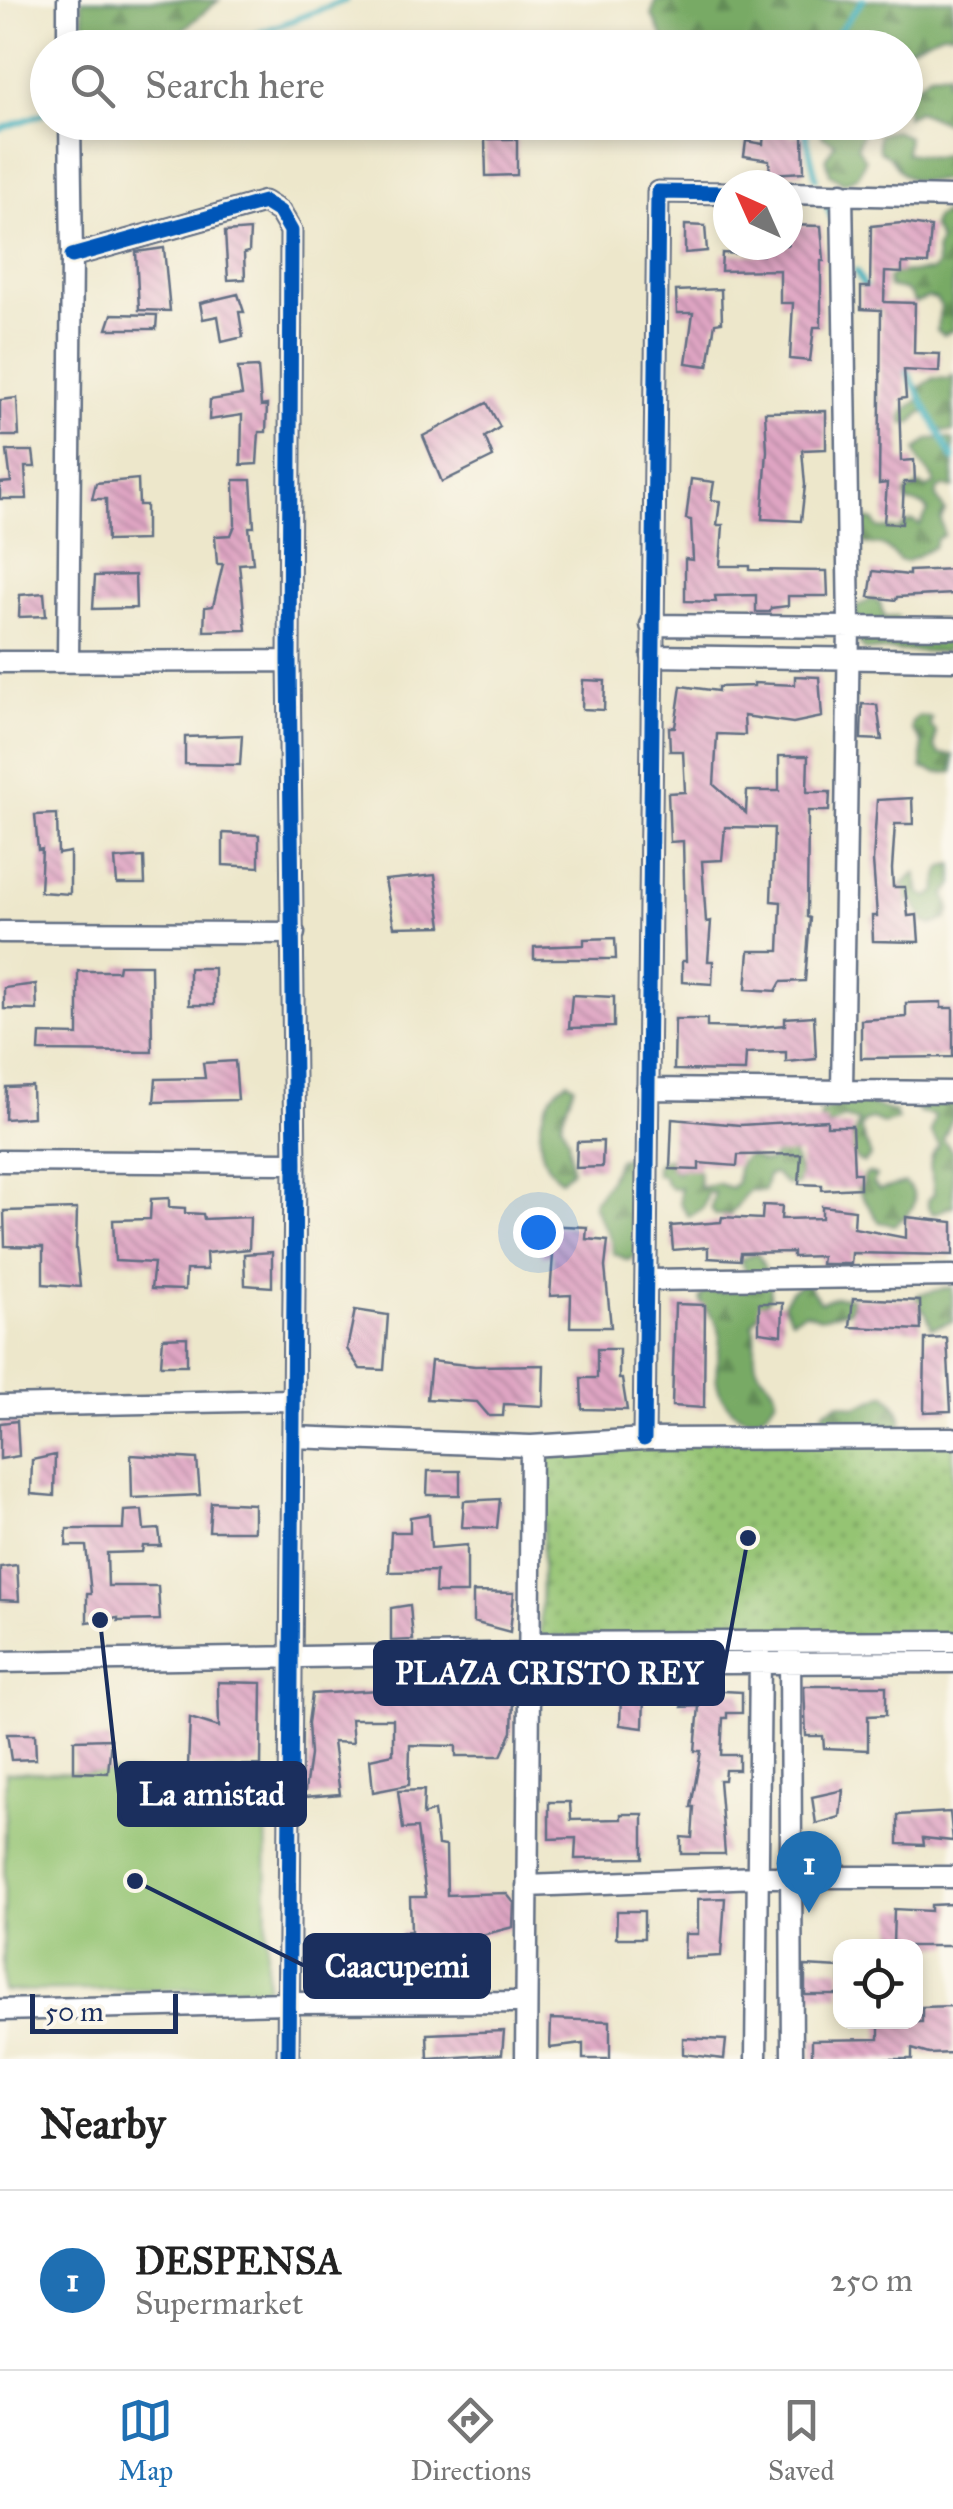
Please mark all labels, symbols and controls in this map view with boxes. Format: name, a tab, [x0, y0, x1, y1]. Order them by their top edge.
search box	[30, 30, 923, 140]
icon: search	[65, 58, 120, 113]
text: Search here	[145, 62, 325, 108]
north arrow	[713, 170, 803, 260]
your location	[513, 1207, 564, 1258]
callout: PLAZA CRISTO REY	[375, 1642, 723, 1704]
text: PLAZA CRISTO REY	[395, 1654, 705, 1693]
callout: La amistad	[119, 1763, 305, 1825]
text: La amistad	[139, 1775, 286, 1814]
pin: 1	[776, 1830, 842, 1913]
callout: Caacupemi	[305, 1935, 489, 1997]
map controls	[833, 1939, 923, 2029]
button: locate	[833, 1939, 923, 2029]
text: Caacupemi	[325, 1947, 469, 1986]
scale bar	[30, 1989, 178, 2034]
text: 50 m	[45, 1994, 104, 2029]
text: Nearby	[40, 2098, 165, 2150]
text: DESPENSA	[135, 2238, 342, 2284]
text: 1	[66, 2261, 79, 2300]
text: 250 m	[830, 2261, 913, 2300]
text: Supermarket	[135, 2284, 303, 2323]
tab: Map	[118, 2393, 173, 2488]
tab: Directions	[410, 2393, 531, 2488]
tab: Saved	[768, 2393, 835, 2488]

